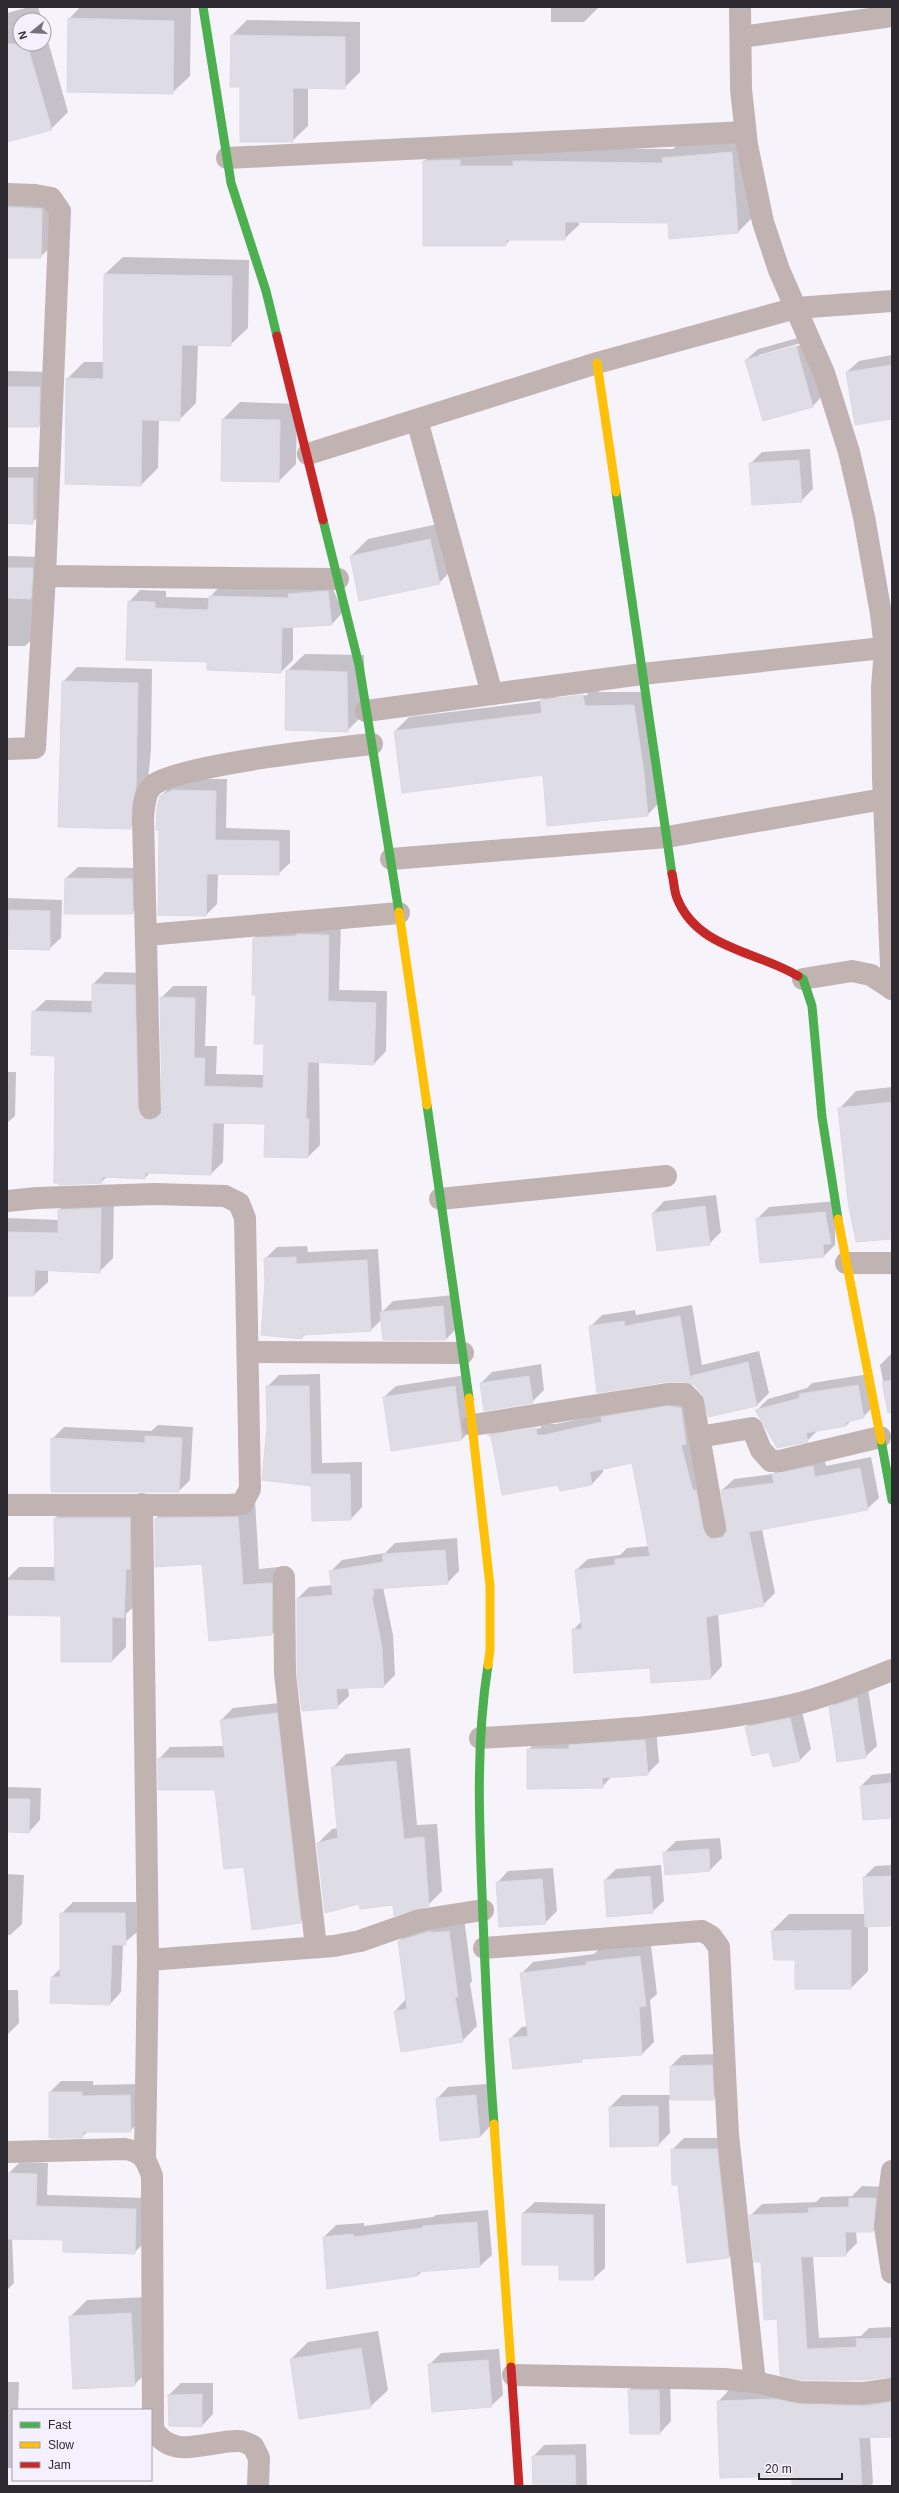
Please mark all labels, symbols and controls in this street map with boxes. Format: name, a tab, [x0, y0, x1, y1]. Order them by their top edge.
north arrow	[12, 12, 52, 52]
text: N	[16, 29, 29, 41]
legend	[12, 2409, 152, 2481]
text: Fast	[48, 2418, 72, 2432]
text: Slow	[48, 2438, 74, 2452]
scale bar	[759, 2455, 842, 2481]
text: Jam	[48, 2458, 71, 2472]
text: 20 m	[765, 2462, 792, 2476]

